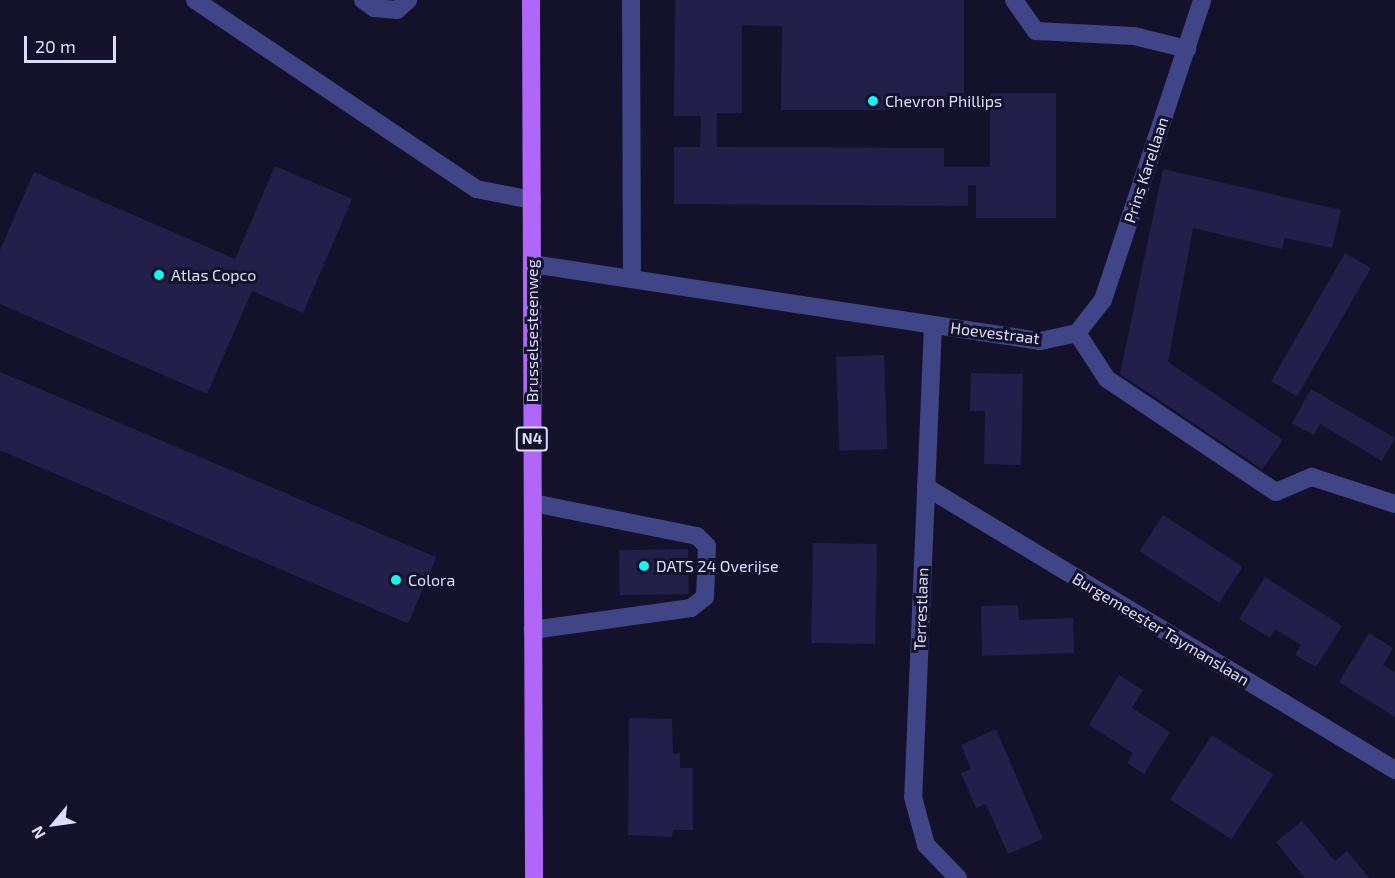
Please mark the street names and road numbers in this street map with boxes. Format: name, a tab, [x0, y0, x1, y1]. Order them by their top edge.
street label: Prins Karellaan	[1120, 115, 1172, 225]
street label: Brusselsesteenweg	[522, 259, 542, 403]
street label: Hoevestraat	[949, 318, 1041, 348]
road number: N4	[516, 427, 548, 451]
street label: Terrestlaan	[910, 567, 932, 651]
street label: Burgemeester Taymanslaan	[1069, 568, 1253, 690]

